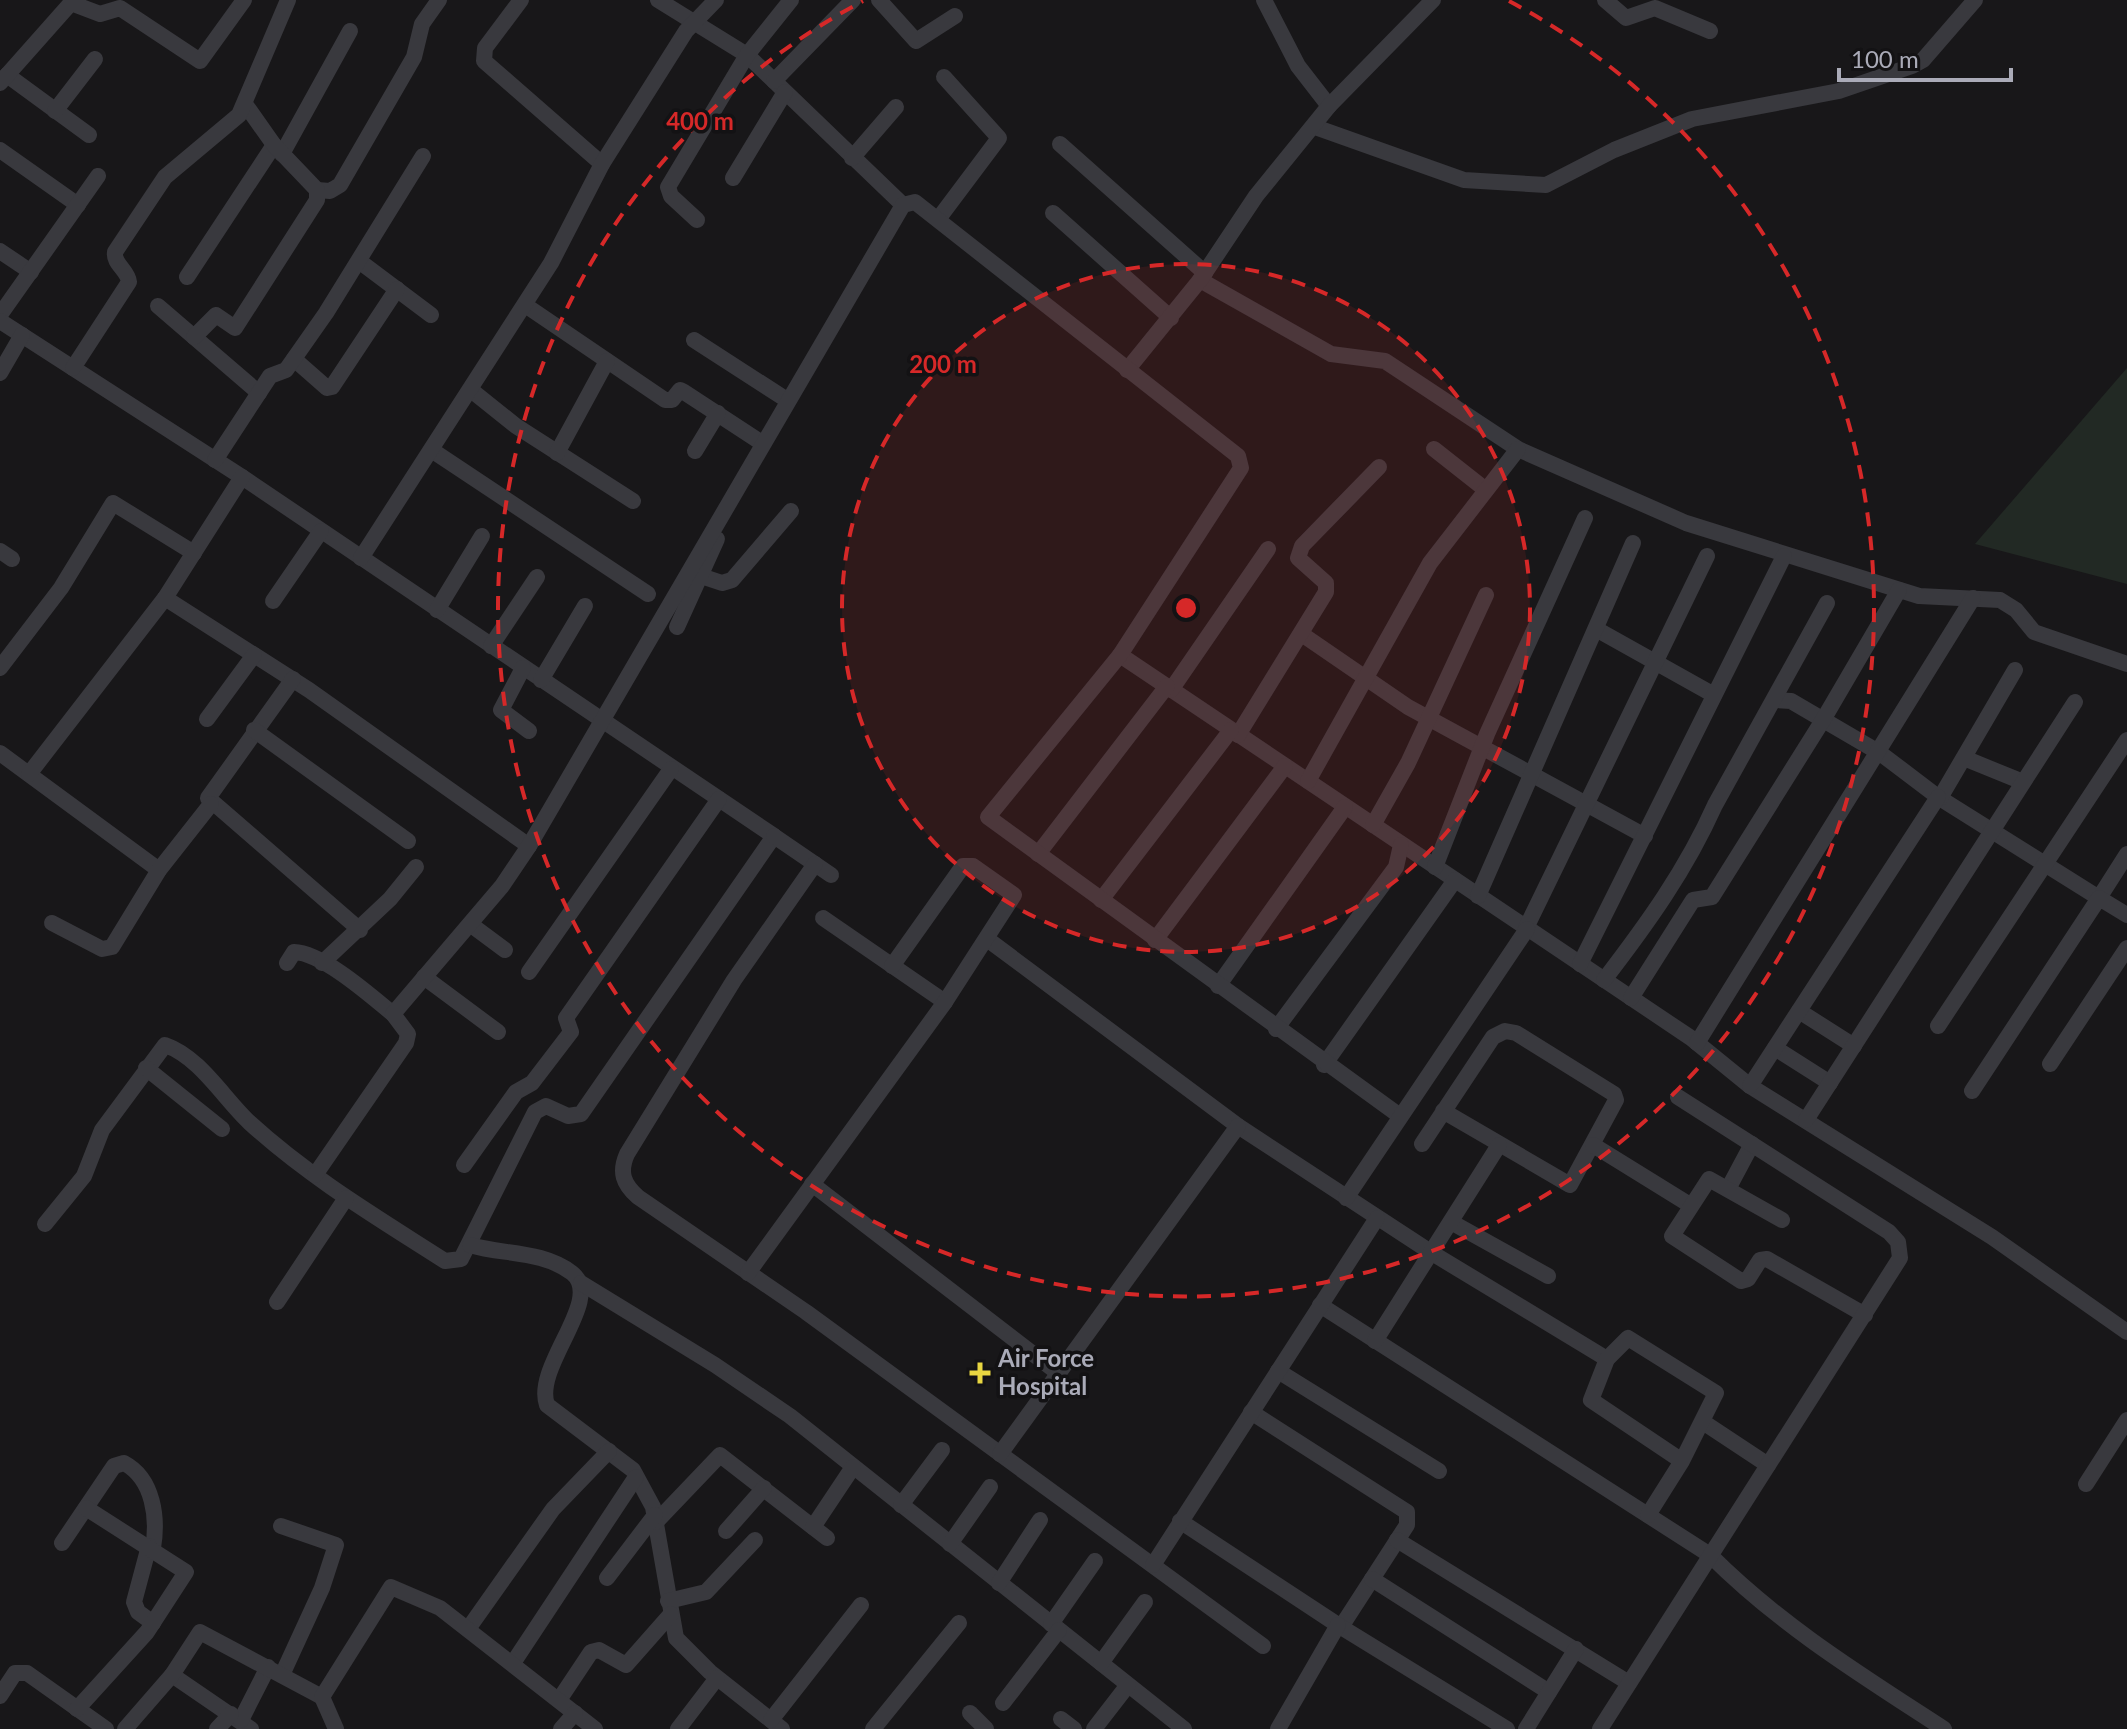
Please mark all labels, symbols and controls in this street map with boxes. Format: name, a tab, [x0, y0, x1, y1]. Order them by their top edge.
scale bar	[1839, 32, 2011, 82]
text: 100 m	[1851, 44, 1919, 73]
text: 400 m	[666, 106, 734, 135]
text: 200 m	[909, 349, 977, 378]
centre of rings	[1172, 594, 1200, 622]
place label: Air Force Hospital	[997, 1343, 1094, 1400]
marker: Air Force Hospital	[969, 1362, 991, 1384]

